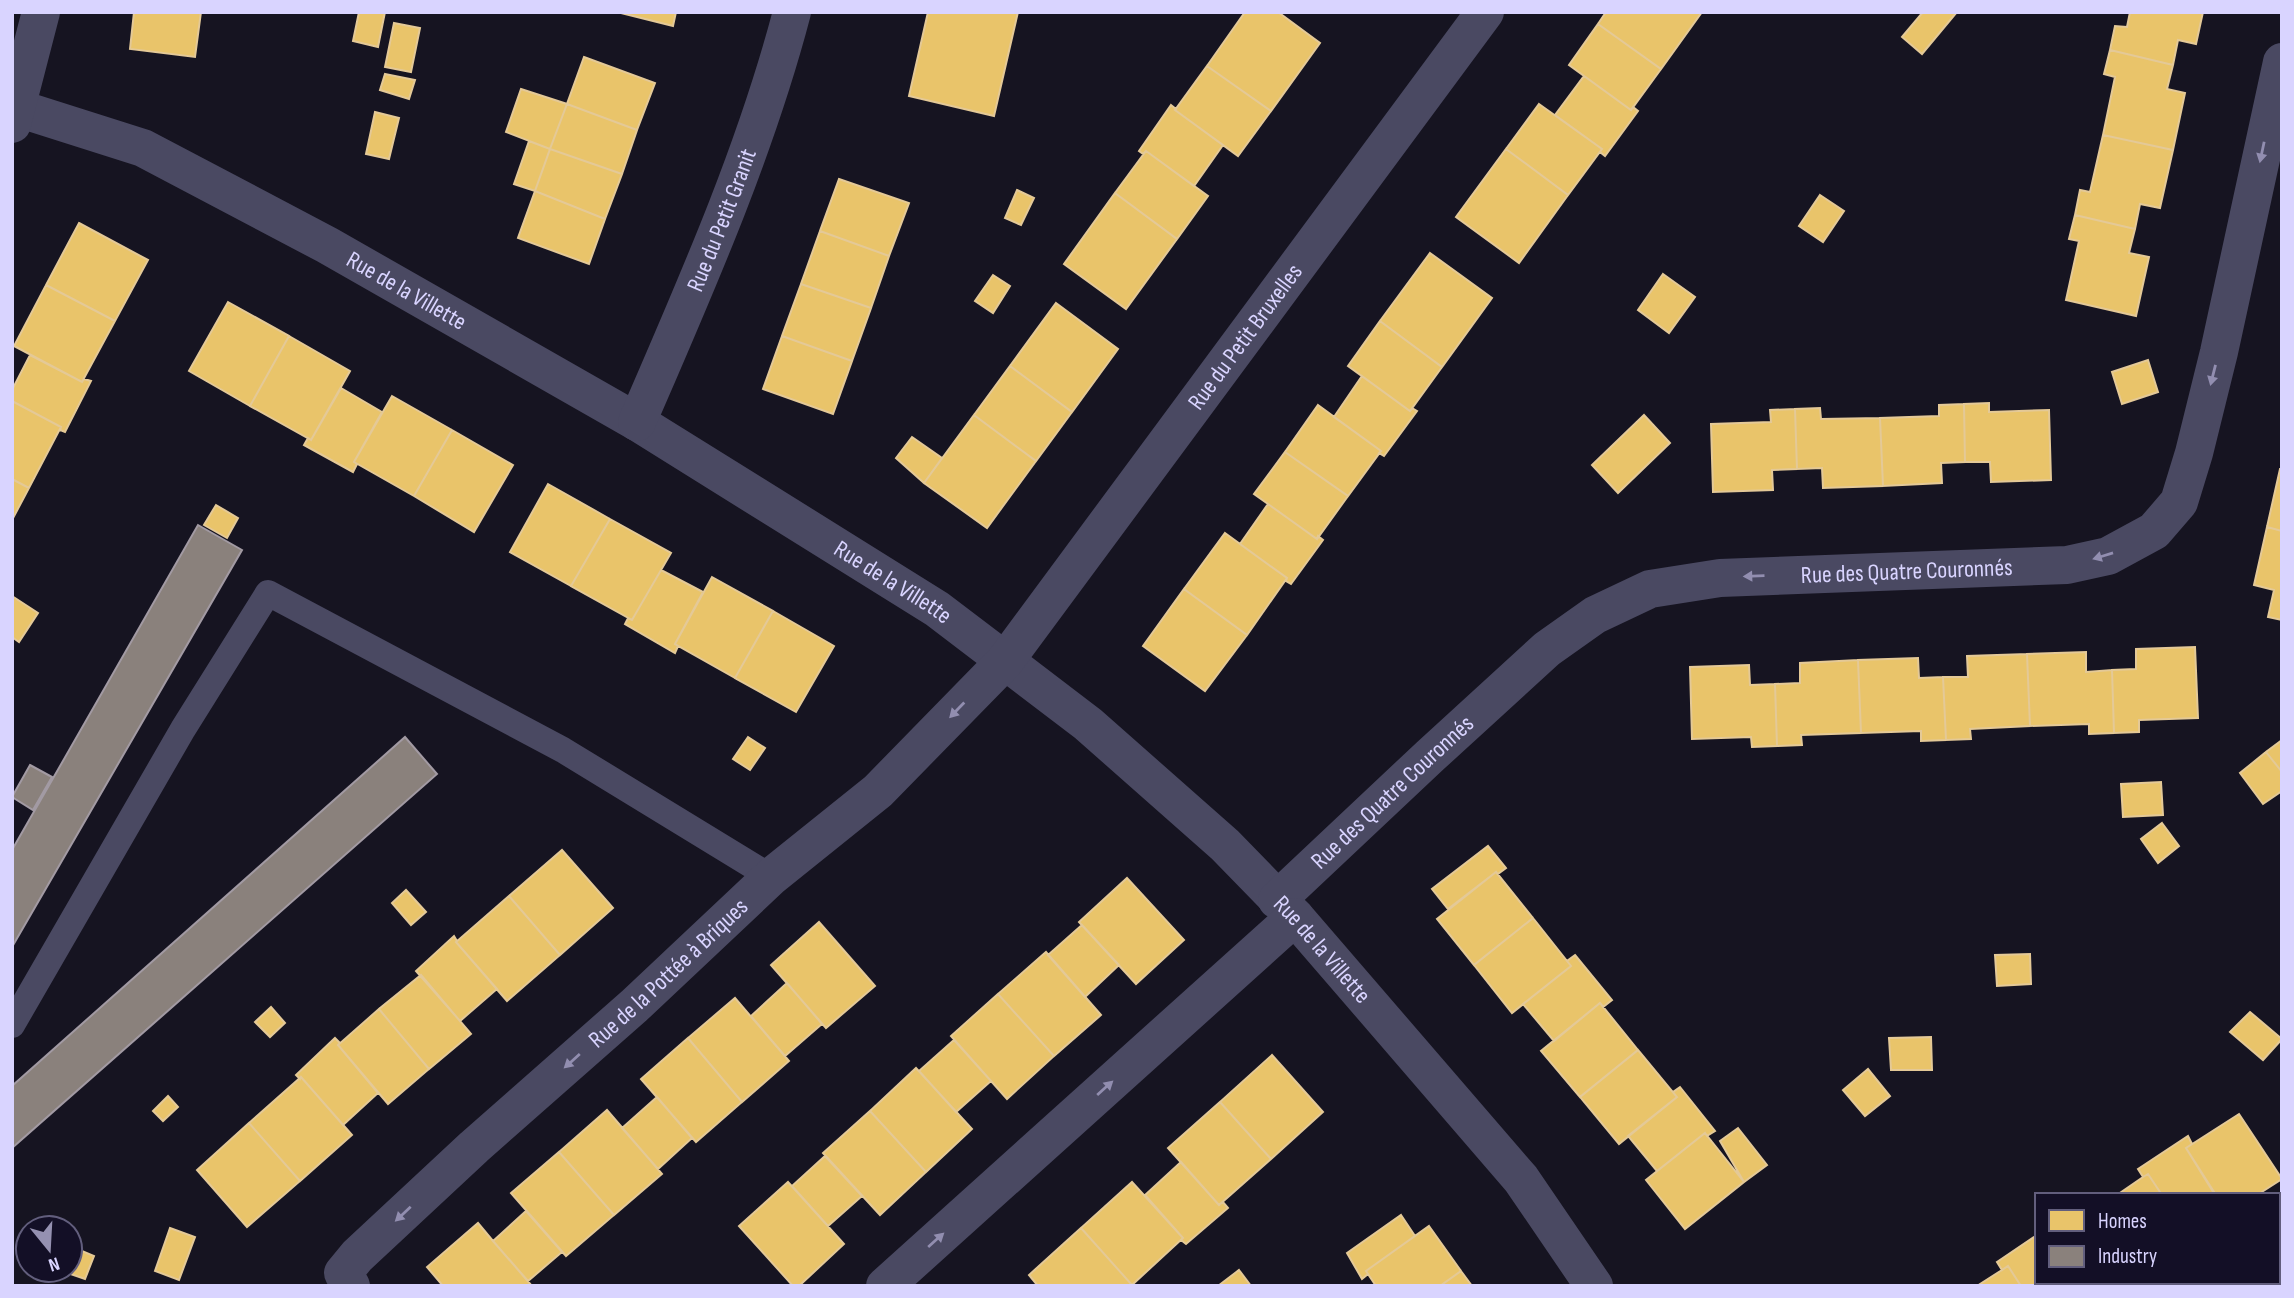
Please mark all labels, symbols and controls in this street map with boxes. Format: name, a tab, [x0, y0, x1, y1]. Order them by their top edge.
one-way arrow	[2257, 141, 2268, 163]
street label: Rue du Petit Granit	[680, 145, 762, 296]
street label: Rue de la Villette	[342, 245, 472, 336]
street label: Rue du Petit Bruxelles	[1181, 258, 1308, 415]
one-way arrow	[2207, 364, 2218, 386]
street label: Rue de la Villette	[829, 534, 958, 630]
one-way arrow	[2092, 551, 2113, 562]
street label: Rue des Quatre Couronnés	[1800, 553, 2013, 589]
one-way arrow	[1743, 571, 1765, 582]
one-way arrow	[949, 702, 966, 718]
street label: Rue des Quatre Couronnés	[1305, 709, 1480, 875]
street label: Rue de la Villette	[1268, 889, 1377, 1009]
street label: Rue de la Pottée à Briques	[583, 892, 754, 1054]
one-way arrow	[563, 1053, 580, 1068]
one-way arrow	[1096, 1080, 1114, 1096]
legend	[2035, 1193, 2280, 1284]
one-way arrow	[395, 1205, 412, 1221]
text: Homes	[2098, 1209, 2147, 1234]
north arrow	[14, 1214, 84, 1284]
one-way arrow	[927, 1232, 945, 1248]
text: Industry	[2098, 1244, 2157, 1269]
text: N	[45, 1251, 62, 1276]

